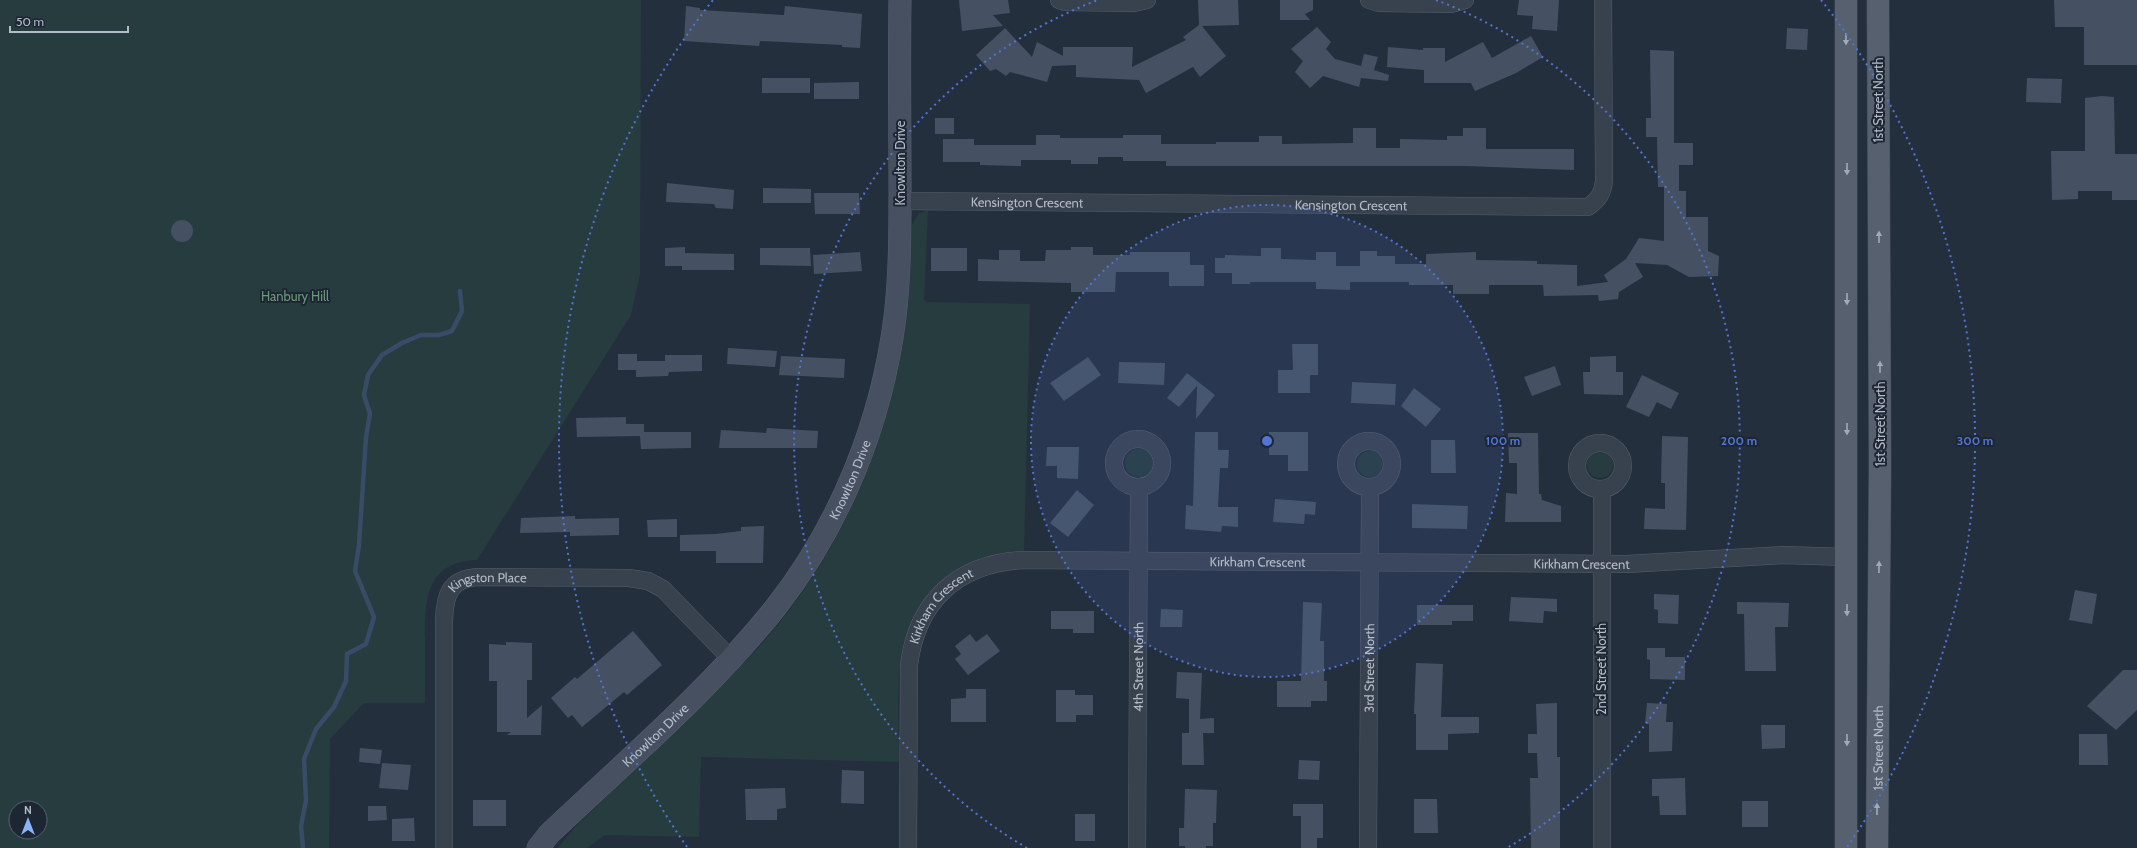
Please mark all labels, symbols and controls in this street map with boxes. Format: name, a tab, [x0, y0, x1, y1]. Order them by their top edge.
scale bar	[10, 8, 128, 34]
text: 50 m	[16, 14, 44, 29]
one-way arrow	[1843, 33, 1849, 46]
street label: 1st Street North	[1870, 58, 1886, 142]
street label: Knowlton Drive	[892, 120, 908, 205]
one-way arrow	[1844, 163, 1850, 176]
street label: Kensington Crescent	[971, 194, 1084, 211]
street label: Kensington Crescent	[1295, 196, 1408, 213]
one-way arrow	[1876, 230, 1882, 243]
park label: Hanbury Hill	[261, 288, 329, 304]
one-way arrow	[1844, 293, 1850, 306]
one-way arrow	[1877, 360, 1883, 373]
street label: 1st Street North	[1872, 382, 1888, 466]
one-way arrow	[1844, 423, 1850, 436]
text: 100 m	[1486, 433, 1520, 448]
text: 200 m	[1721, 433, 1757, 448]
text: 300 m	[1957, 433, 1993, 448]
centre of rings	[1260, 434, 1274, 448]
street label: Knowlton Drive	[826, 437, 874, 522]
street label: Kirkham Crescent	[1209, 553, 1306, 570]
street label: Kirkham Crescent	[1533, 555, 1631, 572]
one-way arrow	[1876, 560, 1882, 573]
street label: Kirkham Crescent	[905, 564, 976, 646]
street label: Kingston Place	[444, 569, 527, 595]
one-way arrow	[1844, 604, 1850, 617]
street label: 4th Street North	[1130, 622, 1146, 712]
street label: 3rd Street North	[1361, 623, 1377, 713]
street label: 2nd Street North	[1593, 623, 1609, 715]
street label: Knowlton Drive	[619, 700, 692, 770]
street label: 1st Street North	[1869, 705, 1886, 791]
one-way arrow	[1844, 734, 1850, 747]
north arrow	[8, 800, 48, 840]
one-way arrow	[1874, 802, 1880, 815]
text: N	[24, 803, 32, 817]

